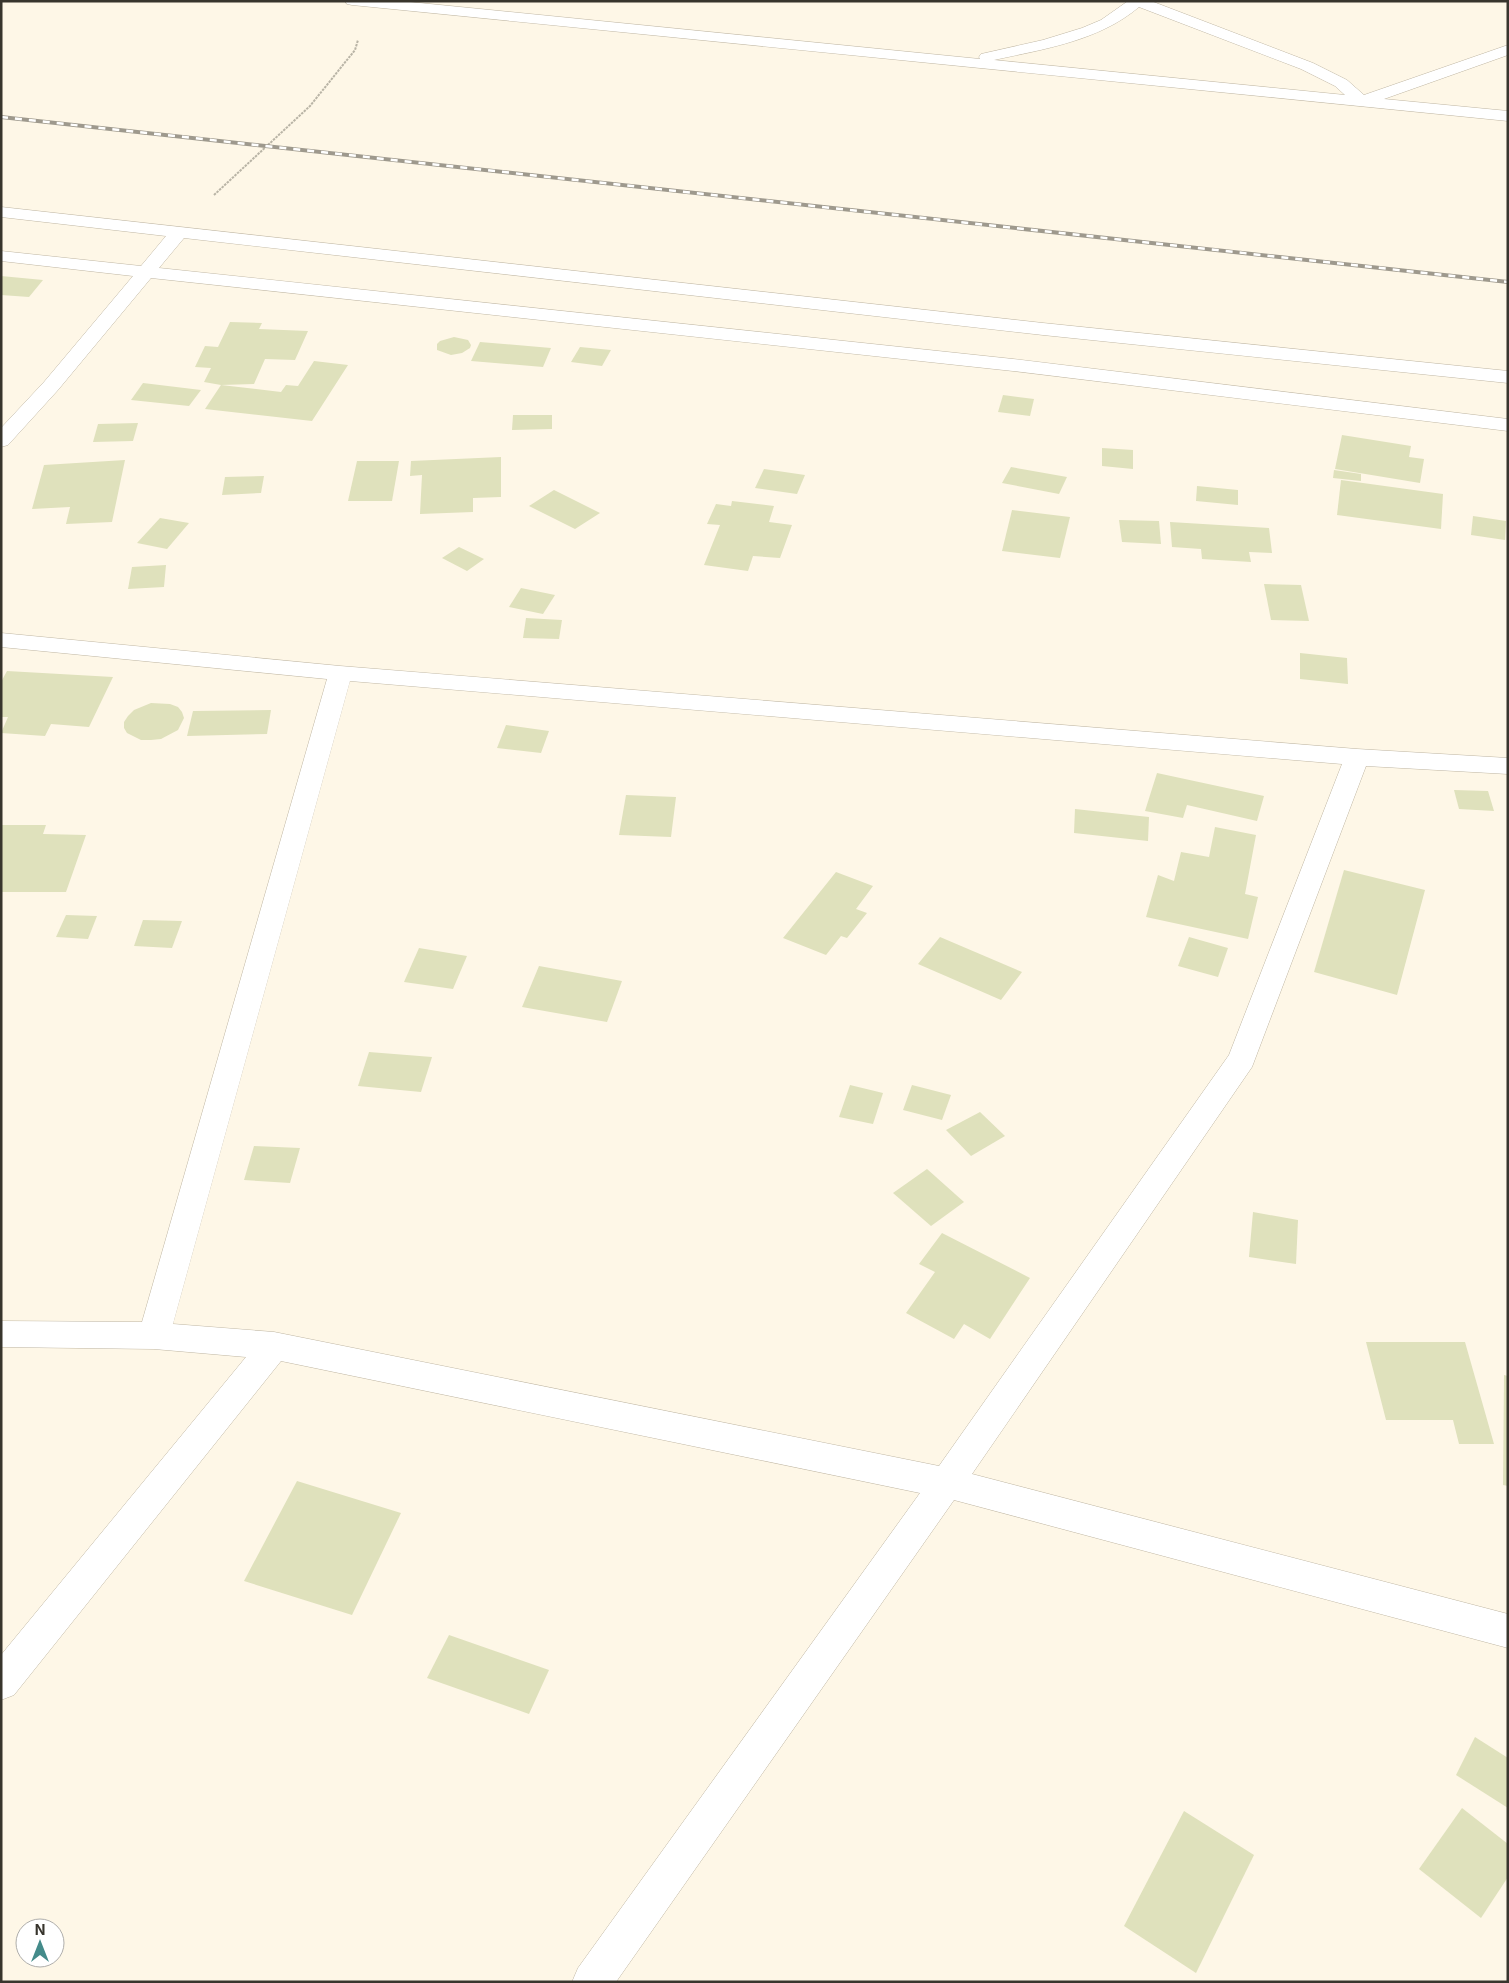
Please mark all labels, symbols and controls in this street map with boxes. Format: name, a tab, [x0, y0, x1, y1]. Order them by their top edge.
north arrow	[15, 1918, 65, 1968]
text: N	[35, 1921, 45, 1938]

